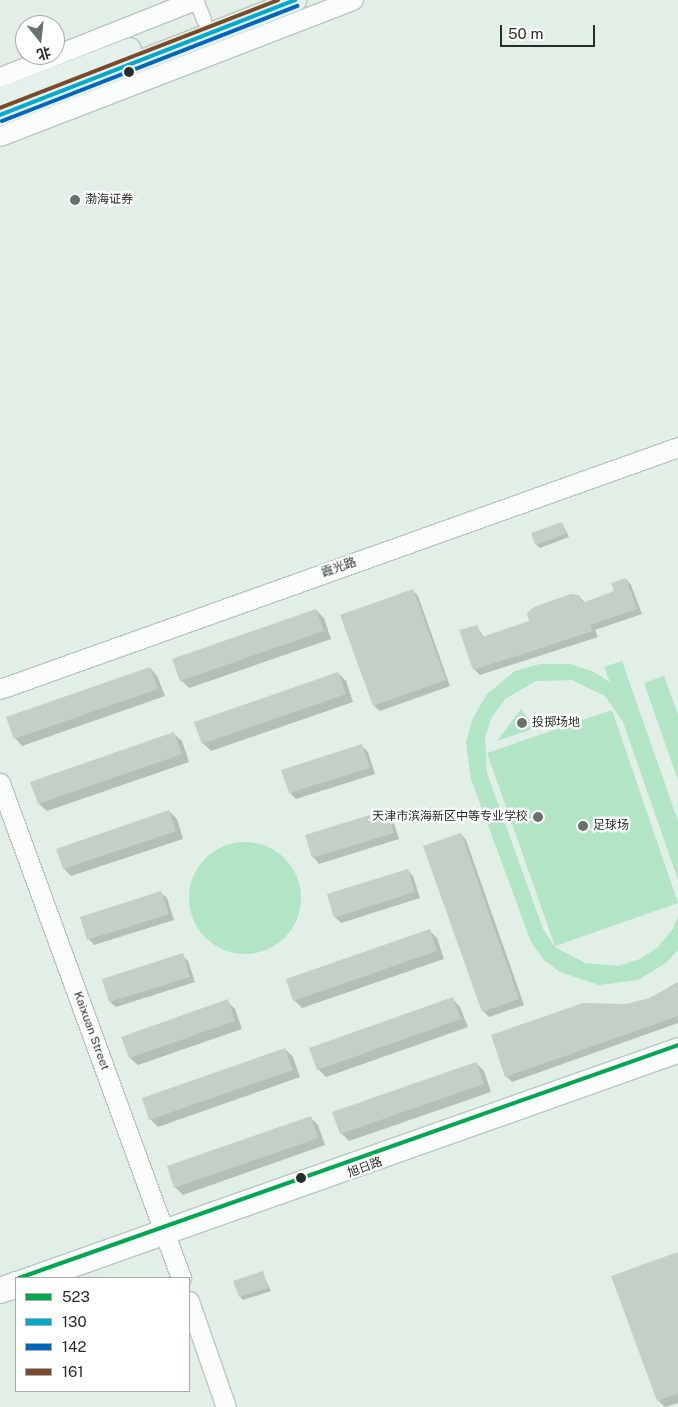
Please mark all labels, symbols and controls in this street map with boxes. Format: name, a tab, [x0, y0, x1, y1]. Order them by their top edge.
north arrow	[15, 15, 65, 65]
scale bar	[503, 15, 598, 47]
text: 50 m	[508, 25, 543, 42]
text: 北	[35, 44, 53, 63]
unlabelled marker	[124, 67, 134, 77]
place label: 渤海证券	[85, 193, 133, 207]
marker: 渤海证券	[69, 194, 81, 206]
street label: 霞光路	[320, 555, 358, 581]
place label: 投掷场地	[532, 716, 580, 730]
marker: 投掷场地	[516, 717, 528, 729]
place label: 天津市滨海新区中等专业学校	[372, 810, 528, 824]
marker: 天津市滨海新区中等专业学校	[532, 811, 544, 823]
place label: 足球场	[593, 819, 629, 833]
marker: 足球场	[577, 820, 589, 832]
street label: Kaixuan Street	[70, 990, 112, 1072]
street label: 旭日路	[346, 1155, 384, 1181]
unlabelled marker	[296, 1173, 306, 1183]
legend	[15, 1277, 190, 1392]
text: 523	[62, 1288, 90, 1305]
text: 130	[62, 1313, 87, 1330]
text: 142	[62, 1338, 86, 1355]
text: 161	[62, 1363, 84, 1380]

